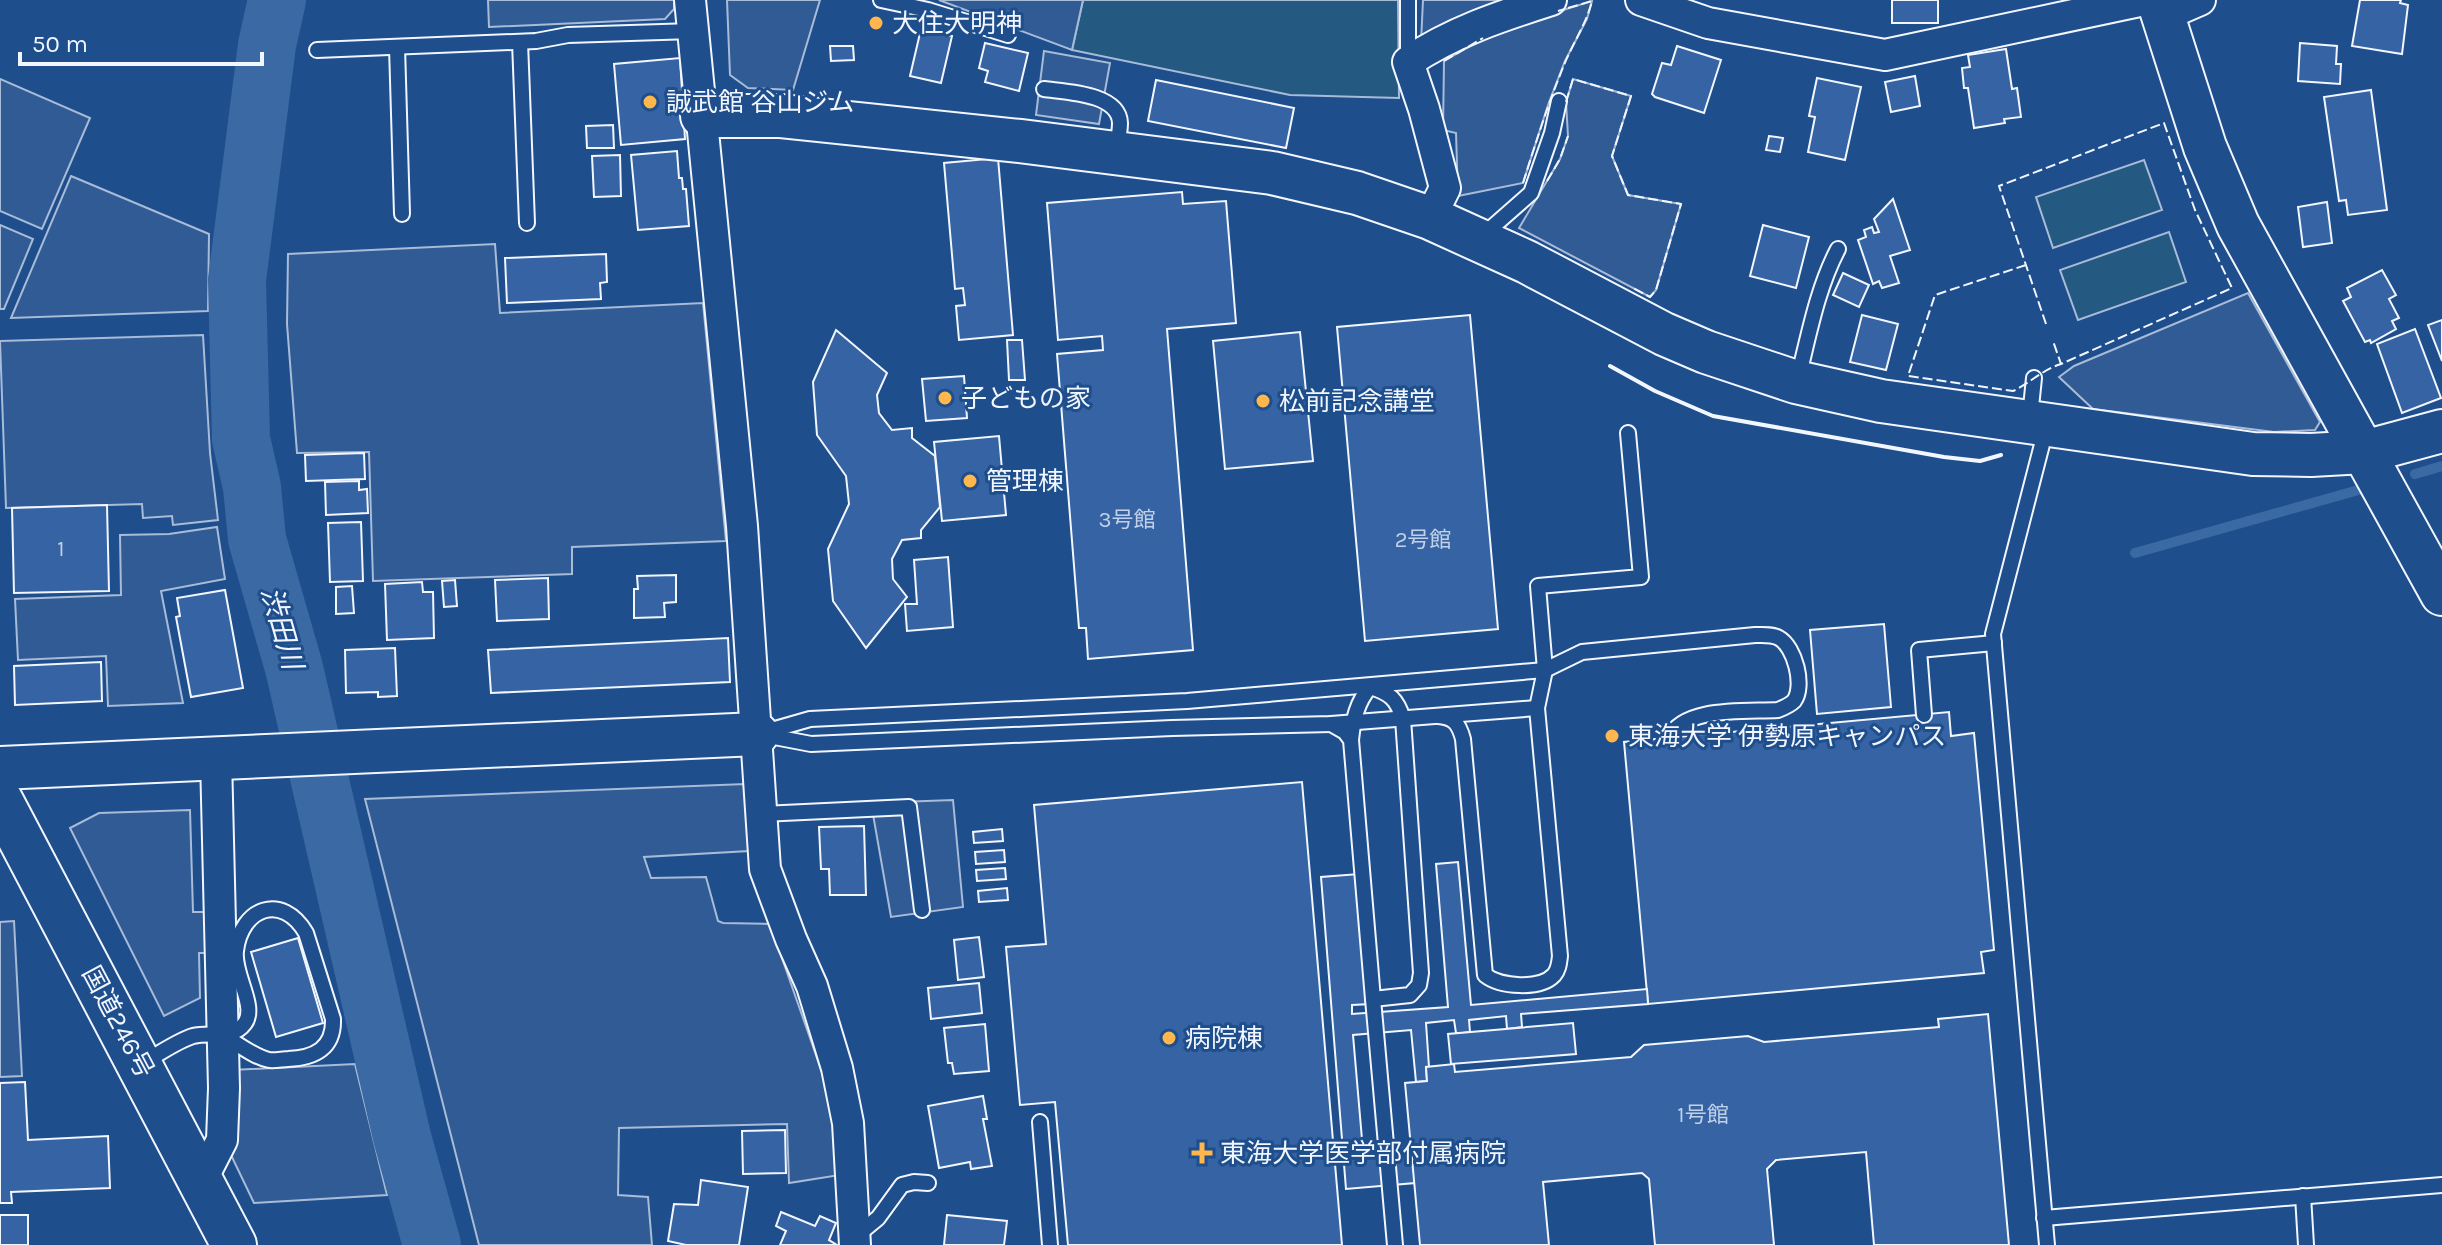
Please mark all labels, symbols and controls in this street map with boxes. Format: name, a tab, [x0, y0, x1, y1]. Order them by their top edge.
place label: 大住大明神	[892, 8, 1022, 39]
marker: 大住大明神	[867, 14, 885, 32]
scale bar	[20, 16, 262, 66]
text: 50 m	[32, 30, 88, 58]
place label: 誠武館 谷山ジム	[666, 87, 854, 118]
marker: 誠武館 谷山ジム	[641, 93, 659, 111]
place label: 子どもの家	[961, 383, 1091, 414]
place label: 松前記念講堂	[1279, 386, 1435, 417]
marker: 子どもの家	[936, 389, 954, 407]
marker: 松前記念講堂	[1254, 392, 1272, 410]
place label: 管理棟	[986, 466, 1064, 497]
marker: 管理棟	[961, 472, 979, 490]
house number: 3号館	[1099, 507, 1156, 533]
house number: 2号館	[1395, 527, 1451, 553]
house number: 1	[57, 536, 65, 562]
water label: 渋田川	[255, 583, 310, 676]
place label: 東海大学 伊勢原キャンパス	[1628, 721, 1946, 752]
marker: 東海大学 伊勢原キャンパス	[1603, 727, 1621, 745]
street label: 国道246号	[76, 961, 160, 1083]
place label: 病院棟	[1185, 1023, 1263, 1054]
marker: 病院棟	[1160, 1029, 1178, 1047]
house number: 1号館	[1677, 1102, 1729, 1128]
place label: 東海大学医学部付属病院	[1220, 1138, 1506, 1169]
marker: 東海大学医学部付属病院	[1191, 1142, 1213, 1164]

